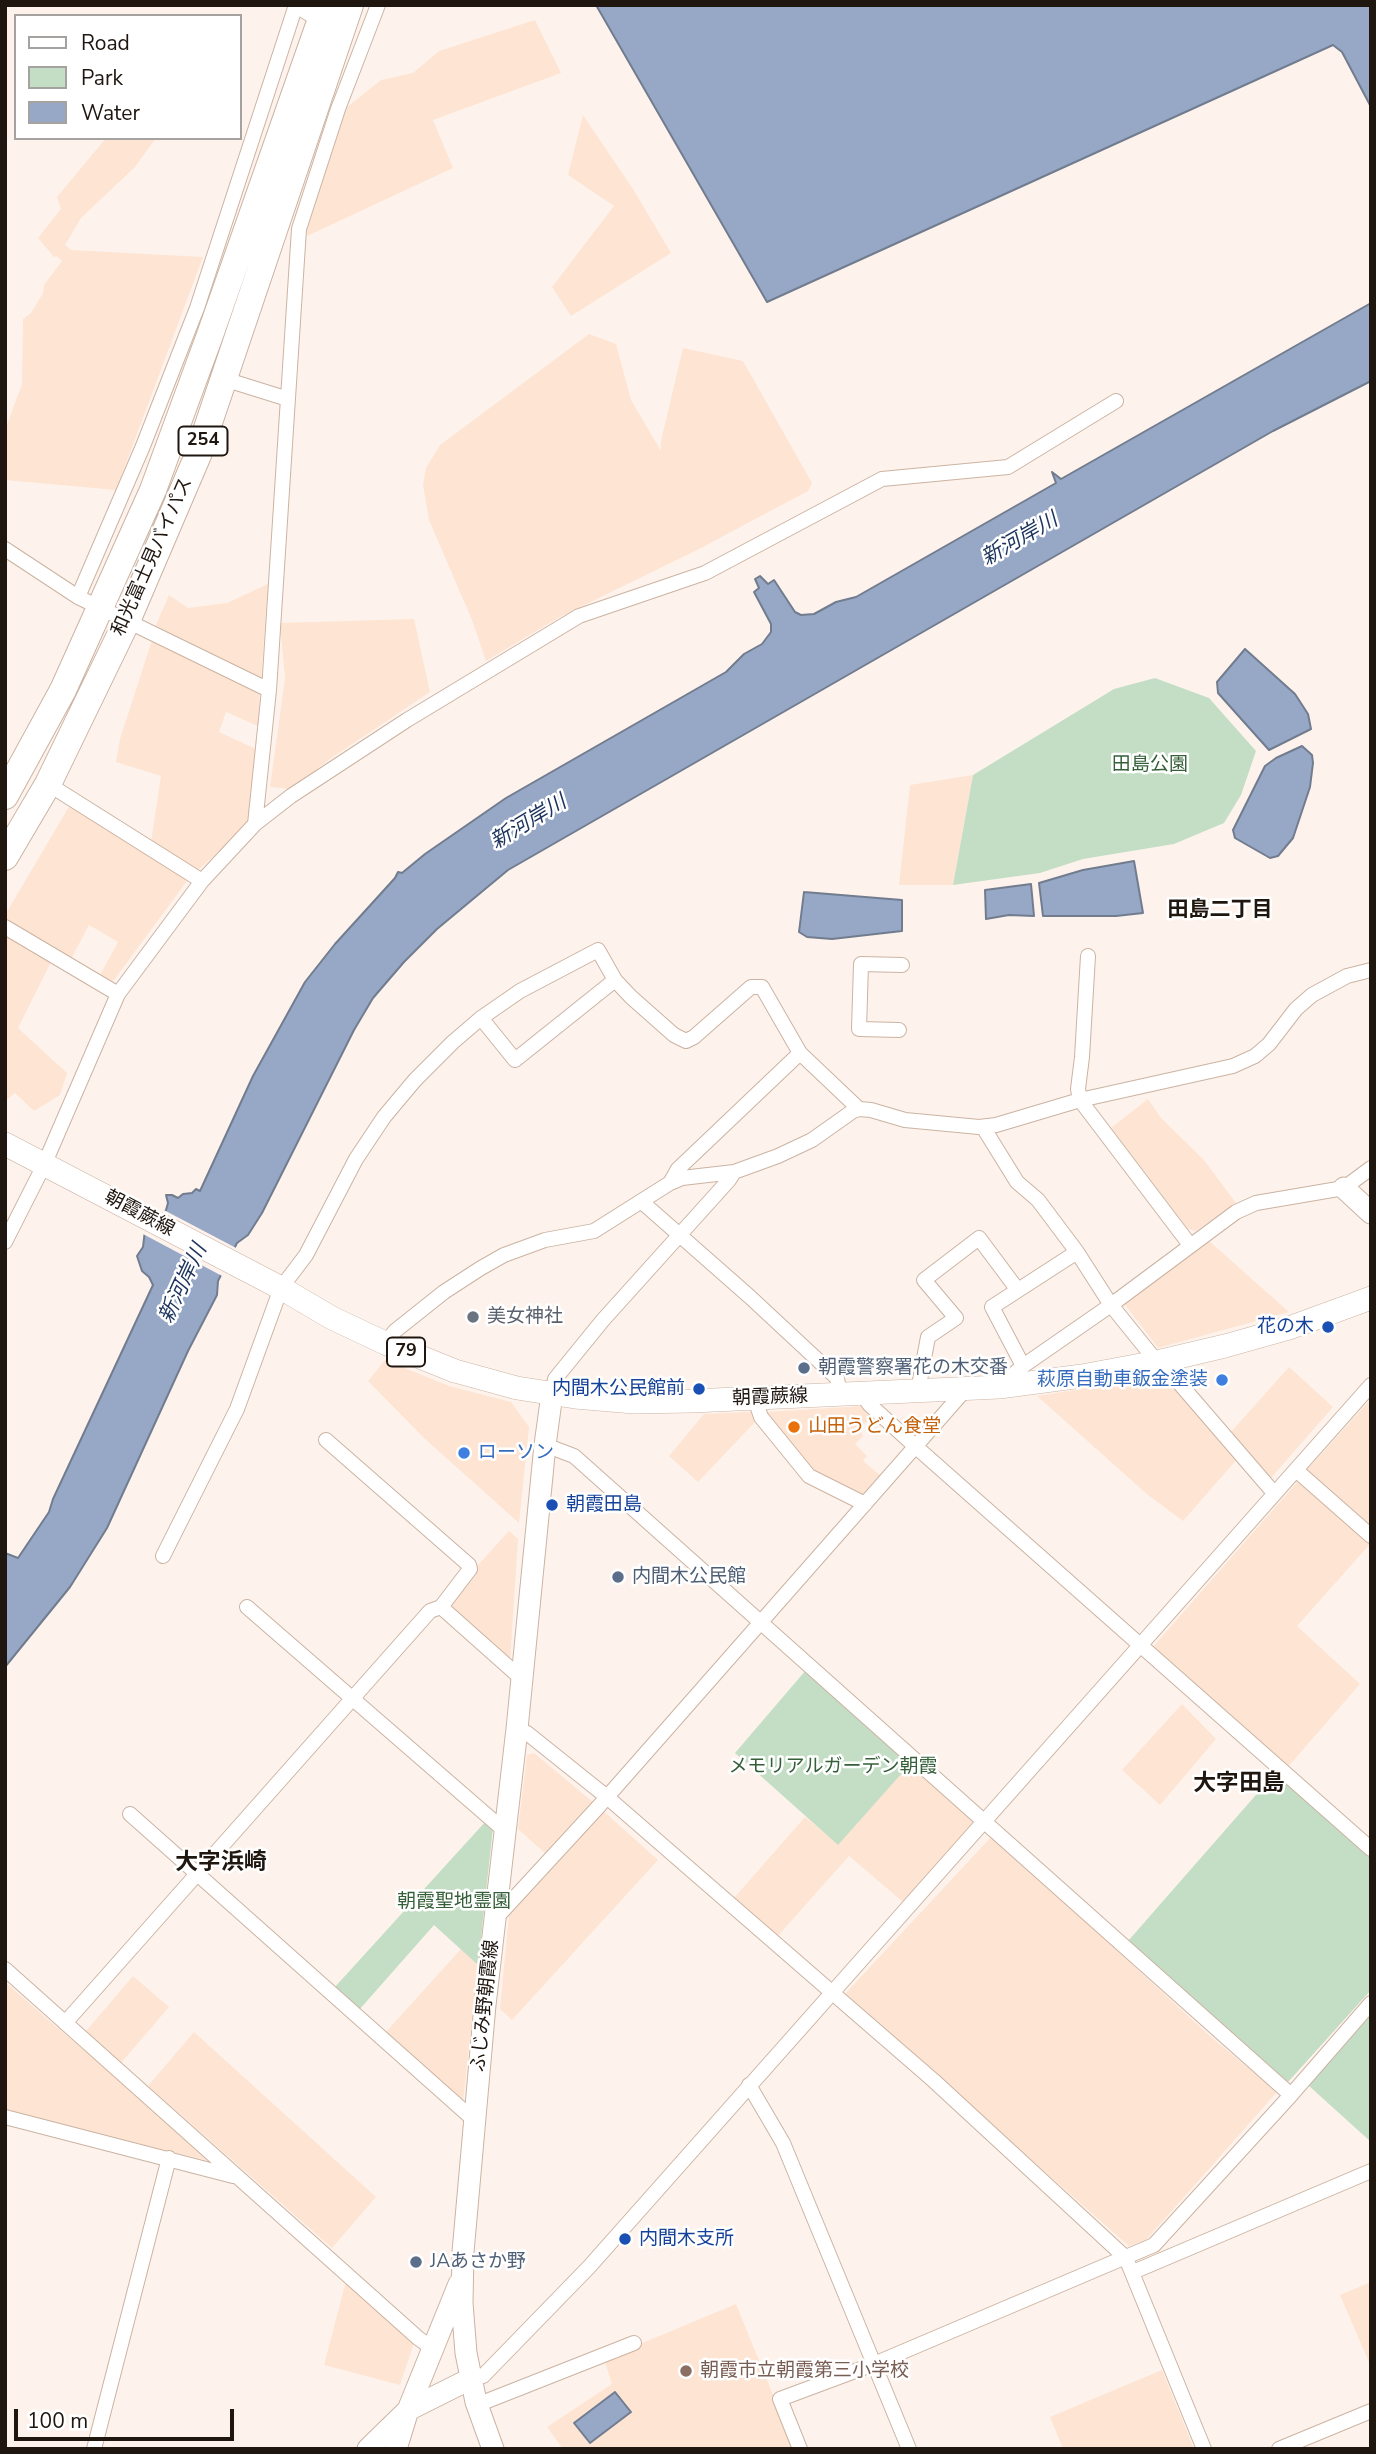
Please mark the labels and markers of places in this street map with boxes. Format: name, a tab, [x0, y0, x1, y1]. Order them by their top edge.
place label: 美女神社	[487, 1306, 563, 1328]
marker: 美女神社	[465, 1309, 481, 1325]
place label: 花の木	[1257, 1316, 1314, 1338]
marker: 花の木	[1320, 1319, 1336, 1335]
place label: 朝霞警察署花の木交番	[818, 1357, 1008, 1379]
marker: 朝霞警察署花の木交番	[796, 1360, 812, 1376]
place label: 萩原自動車鈑金塗装	[1037, 1369, 1208, 1391]
marker: 萩原自動車鈑金塗装	[1214, 1372, 1230, 1388]
place label: 内間木公民館前	[552, 1378, 685, 1400]
marker: 内間木公民館前	[691, 1381, 707, 1397]
place label: 山田うどん食堂	[808, 1416, 941, 1438]
marker: 山田うどん食堂	[786, 1419, 802, 1435]
place label: ローソン	[478, 1442, 554, 1464]
marker: ローソン	[456, 1445, 472, 1461]
place label: 朝霞田島	[566, 1494, 642, 1516]
marker: 朝霞田島	[544, 1497, 560, 1513]
place label: 内間木公民館	[632, 1566, 746, 1588]
marker: 内間木公民館	[610, 1569, 626, 1585]
place label: 内間木支所	[639, 2228, 734, 2250]
marker: 内間木支所	[617, 2231, 633, 2247]
place label: JAあさか野	[430, 2251, 526, 2273]
marker: JAあさか野	[408, 2254, 424, 2270]
place label: 朝霞市立朝霞第三小学校	[700, 2360, 909, 2382]
marker: 朝霞市立朝霞第三小学校	[678, 2363, 694, 2379]

